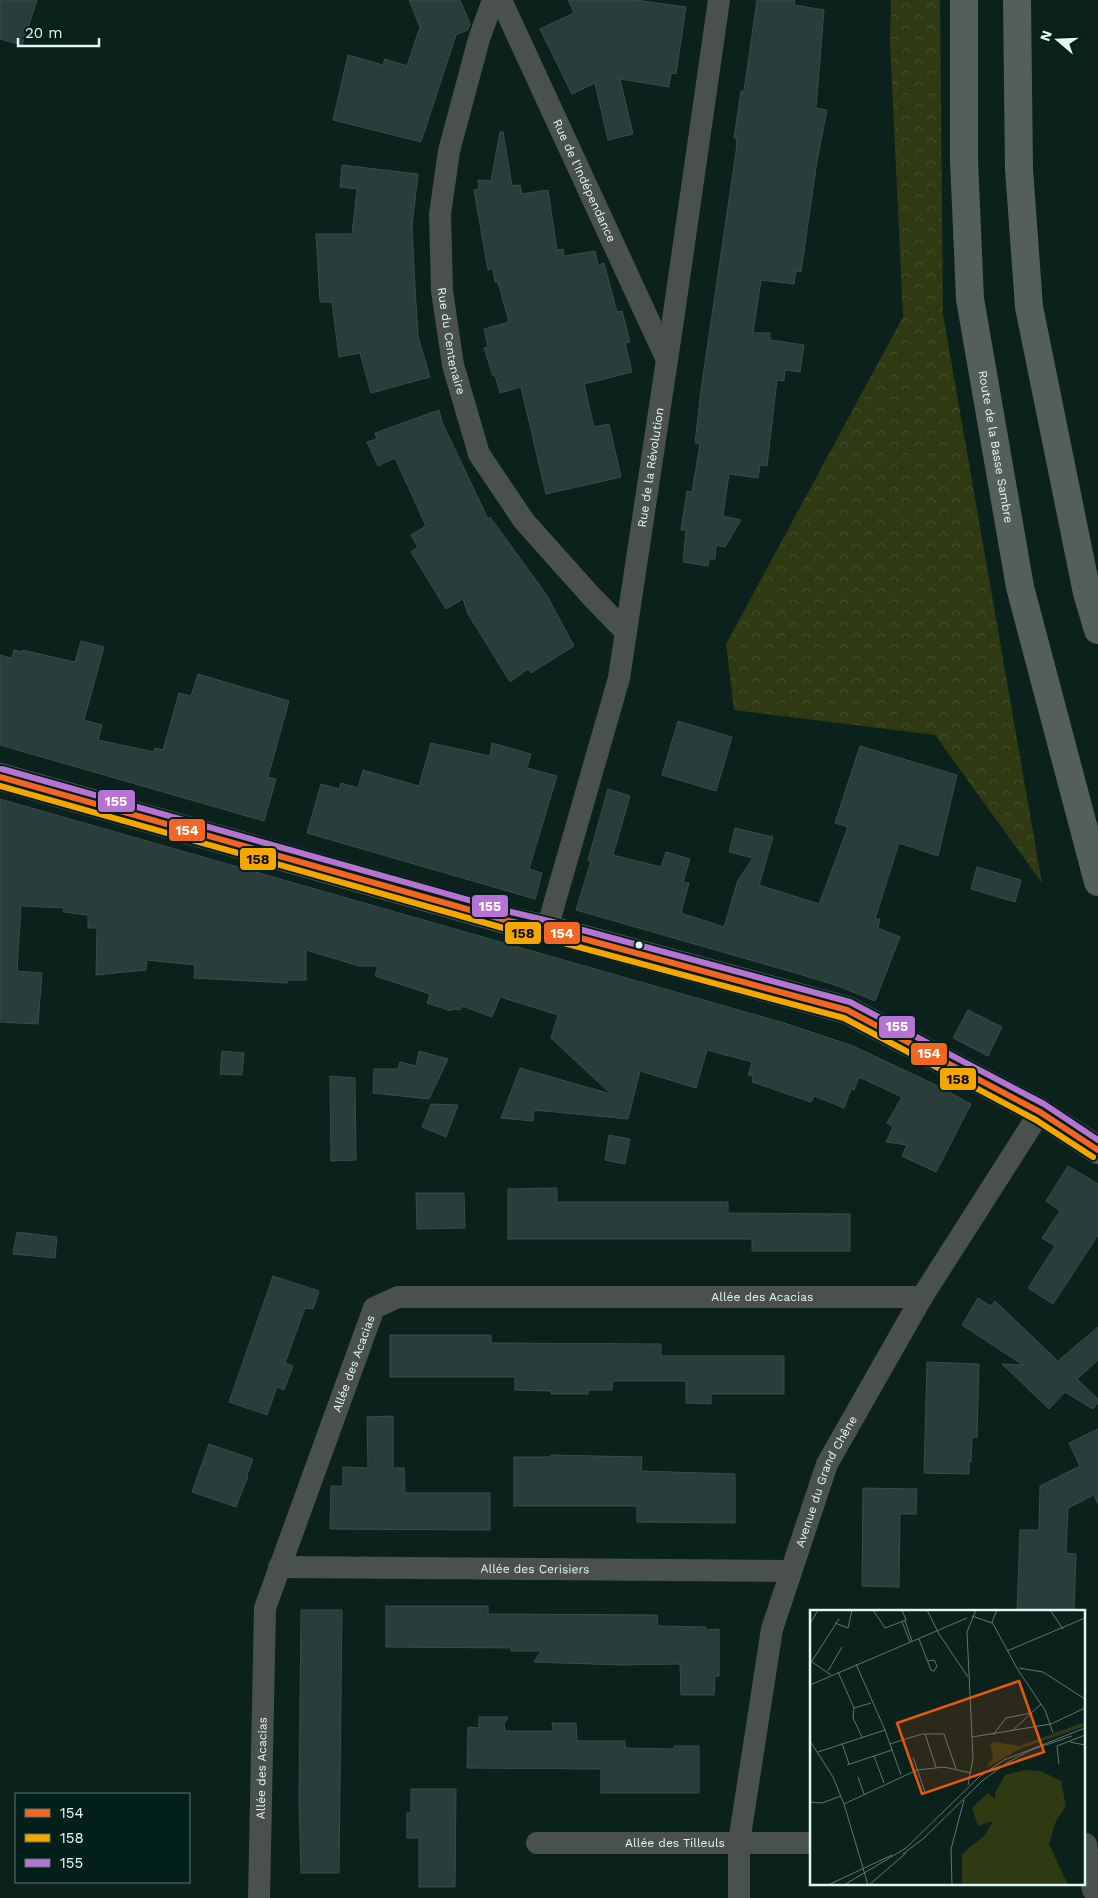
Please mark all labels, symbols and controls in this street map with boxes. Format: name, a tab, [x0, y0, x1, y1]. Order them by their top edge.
scale bar	[18, 15, 99, 47]
north arrow	[1033, 15, 1083, 65]
text: 20 m	[25, 24, 63, 42]
text: N	[1036, 28, 1055, 43]
street label: Rue de l'Indépendance	[550, 117, 619, 244]
street label: Rue du Centenaire	[435, 286, 468, 396]
street label: Route de la Basse Sambre	[976, 369, 1016, 524]
street label: Rue de la Révolution	[635, 407, 667, 528]
line badge: 155	[97, 789, 136, 813]
text: 155	[105, 793, 127, 809]
line badge: 154	[168, 818, 206, 842]
text: 154	[175, 822, 199, 838]
line badge: 158	[239, 847, 277, 871]
text: 158	[247, 851, 270, 867]
line badge: 155	[471, 894, 509, 918]
text: 155	[479, 898, 501, 914]
line badge: 158	[504, 921, 542, 945]
line badge: 154	[543, 921, 581, 945]
text: 158	[512, 925, 535, 941]
text: 154	[550, 925, 574, 941]
unlabelled marker	[634, 940, 644, 950]
line badge: 155	[878, 1015, 916, 1039]
text: 155	[886, 1018, 908, 1034]
line badge: 154	[910, 1042, 948, 1066]
text: 154	[917, 1045, 941, 1061]
line badge: 158	[939, 1067, 977, 1091]
text: 158	[947, 1071, 970, 1087]
street label: Allée des Acacias	[711, 1290, 813, 1304]
street label: Allée des Acacias	[330, 1313, 378, 1414]
street label: Avenue du Grand Chêne	[793, 1413, 860, 1549]
street label: Allée des Cerisiers	[480, 1562, 589, 1576]
inset map	[810, 1610, 1086, 1886]
street label: Allée des Acacias	[254, 1717, 270, 1819]
legend	[15, 1793, 190, 1883]
text: 154	[60, 1804, 84, 1822]
text: 158	[60, 1829, 84, 1847]
street label: Allée des Tilleuls	[625, 1836, 725, 1850]
text: 155	[60, 1854, 83, 1872]

